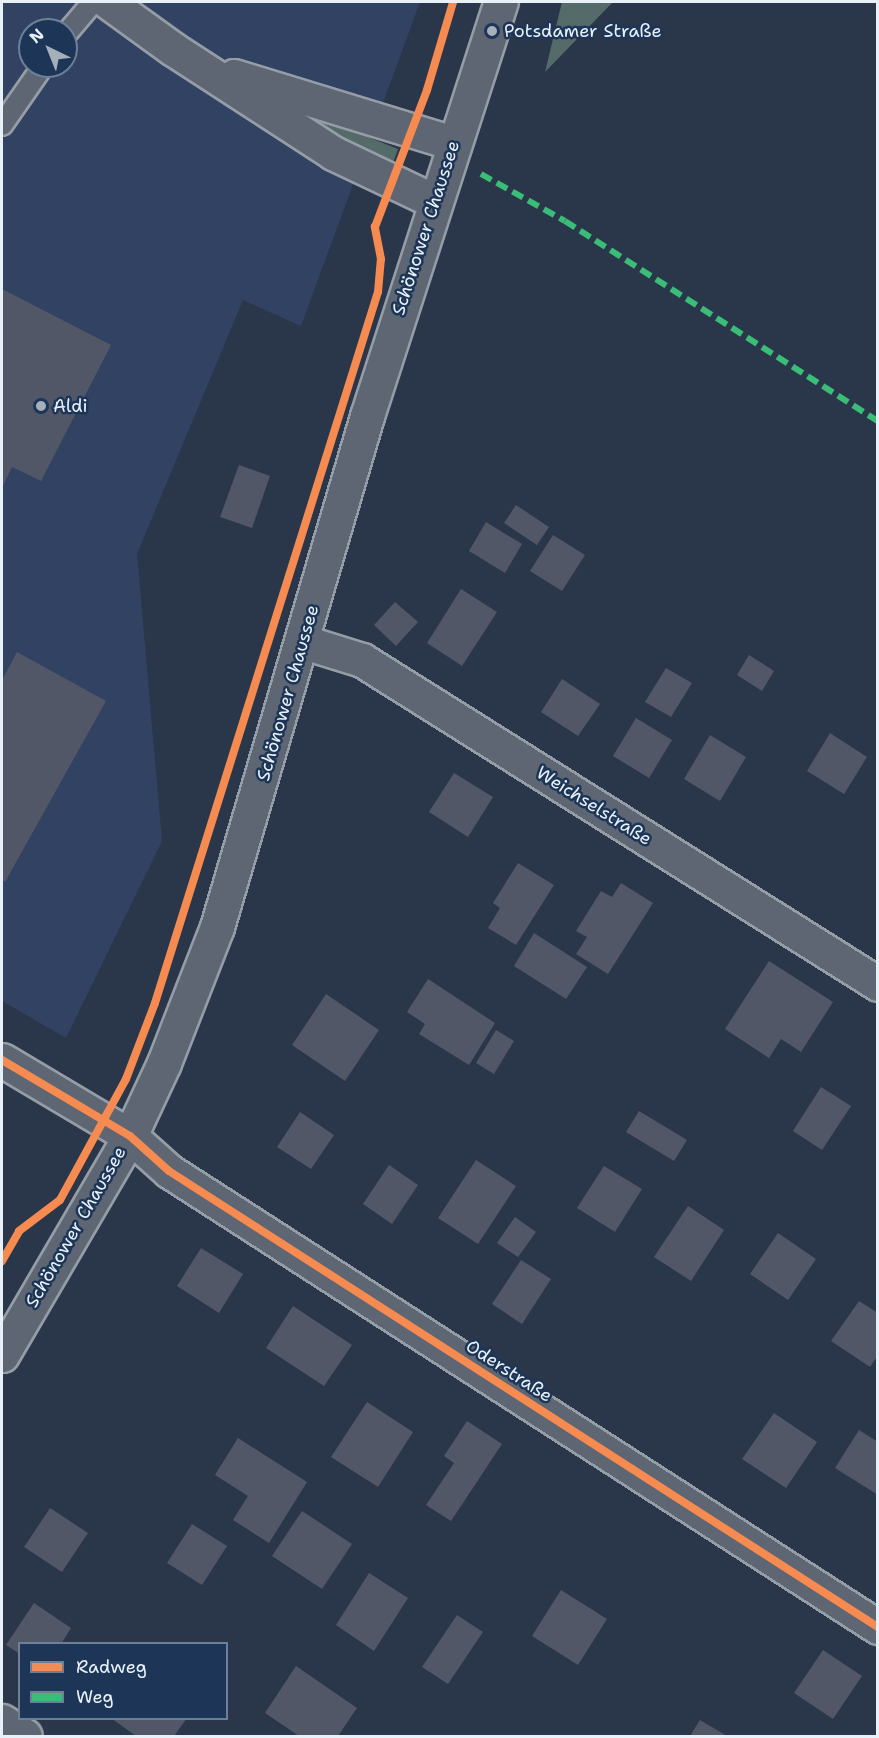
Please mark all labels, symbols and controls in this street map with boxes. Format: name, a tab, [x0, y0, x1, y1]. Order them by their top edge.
north arrow	[18, 18, 78, 78]
place label: Potsdamer Straße	[504, 20, 662, 42]
text: N	[25, 24, 49, 48]
marker: Potsdamer Straße	[485, 24, 499, 38]
street label: Schönower Chaussee	[388, 138, 464, 318]
place label: Aldi	[53, 395, 88, 417]
marker: Aldi	[34, 399, 48, 413]
street label: Schönower Chaussee	[253, 602, 323, 784]
street label: Weichselstraße	[532, 762, 656, 850]
street label: Schönower Chaussee	[21, 1143, 131, 1311]
street label: Oderstraße	[462, 1335, 556, 1407]
legend	[18, 1642, 228, 1720]
text: Radweg	[76, 1655, 147, 1679]
text: Weg	[76, 1685, 114, 1709]

